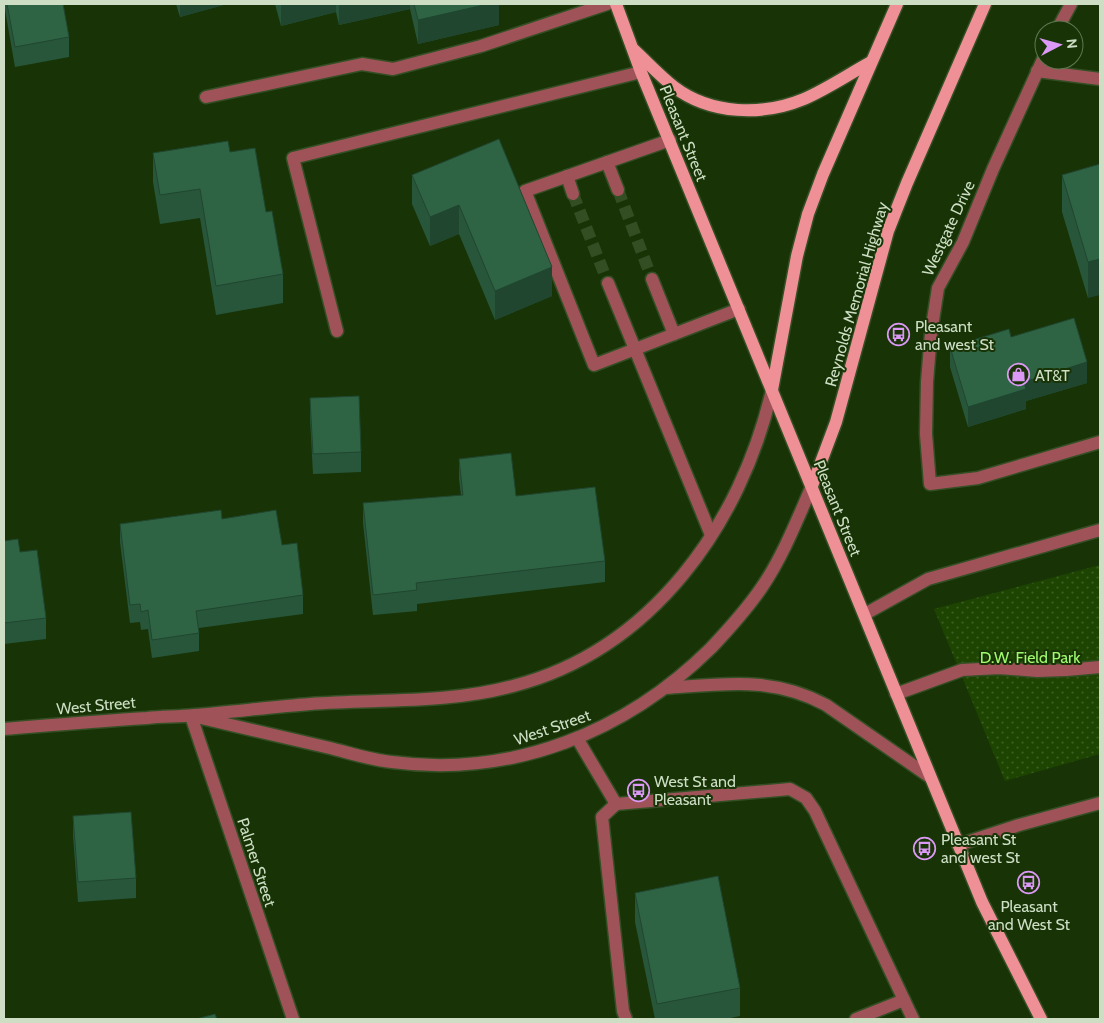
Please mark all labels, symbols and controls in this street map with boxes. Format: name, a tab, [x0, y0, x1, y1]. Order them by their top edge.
north arrow	[1034, 20, 1084, 70]
text: N	[1062, 38, 1081, 50]
street label: Pleasant Street	[656, 82, 712, 185]
street label: Westgate Drive	[918, 177, 979, 279]
street label: Reynolds Memorial Highway	[821, 200, 892, 389]
place label: Pleasant and west St	[915, 317, 995, 354]
bus stop icon: Pleasant and west St	[887, 323, 911, 347]
shop icon: AT&T	[1007, 363, 1031, 387]
place label: AT&T	[1035, 366, 1070, 385]
street label: Pleasant Street	[810, 457, 866, 560]
park label: D.W. Field Park	[980, 648, 1081, 667]
street label: West Street	[56, 693, 137, 718]
street label: West Street	[512, 705, 593, 749]
place label: West St and Pleasant	[654, 772, 736, 809]
bus stop icon: West St and Pleasant	[626, 778, 650, 802]
street label: Palmer Street	[233, 815, 280, 910]
place label: Pleasant St and west St	[941, 830, 1021, 867]
bus stop icon: Pleasant St and west St	[913, 836, 937, 860]
bus stop icon: Pleasant and West St	[1017, 870, 1041, 894]
place label: Pleasant and West St	[988, 897, 1071, 934]

